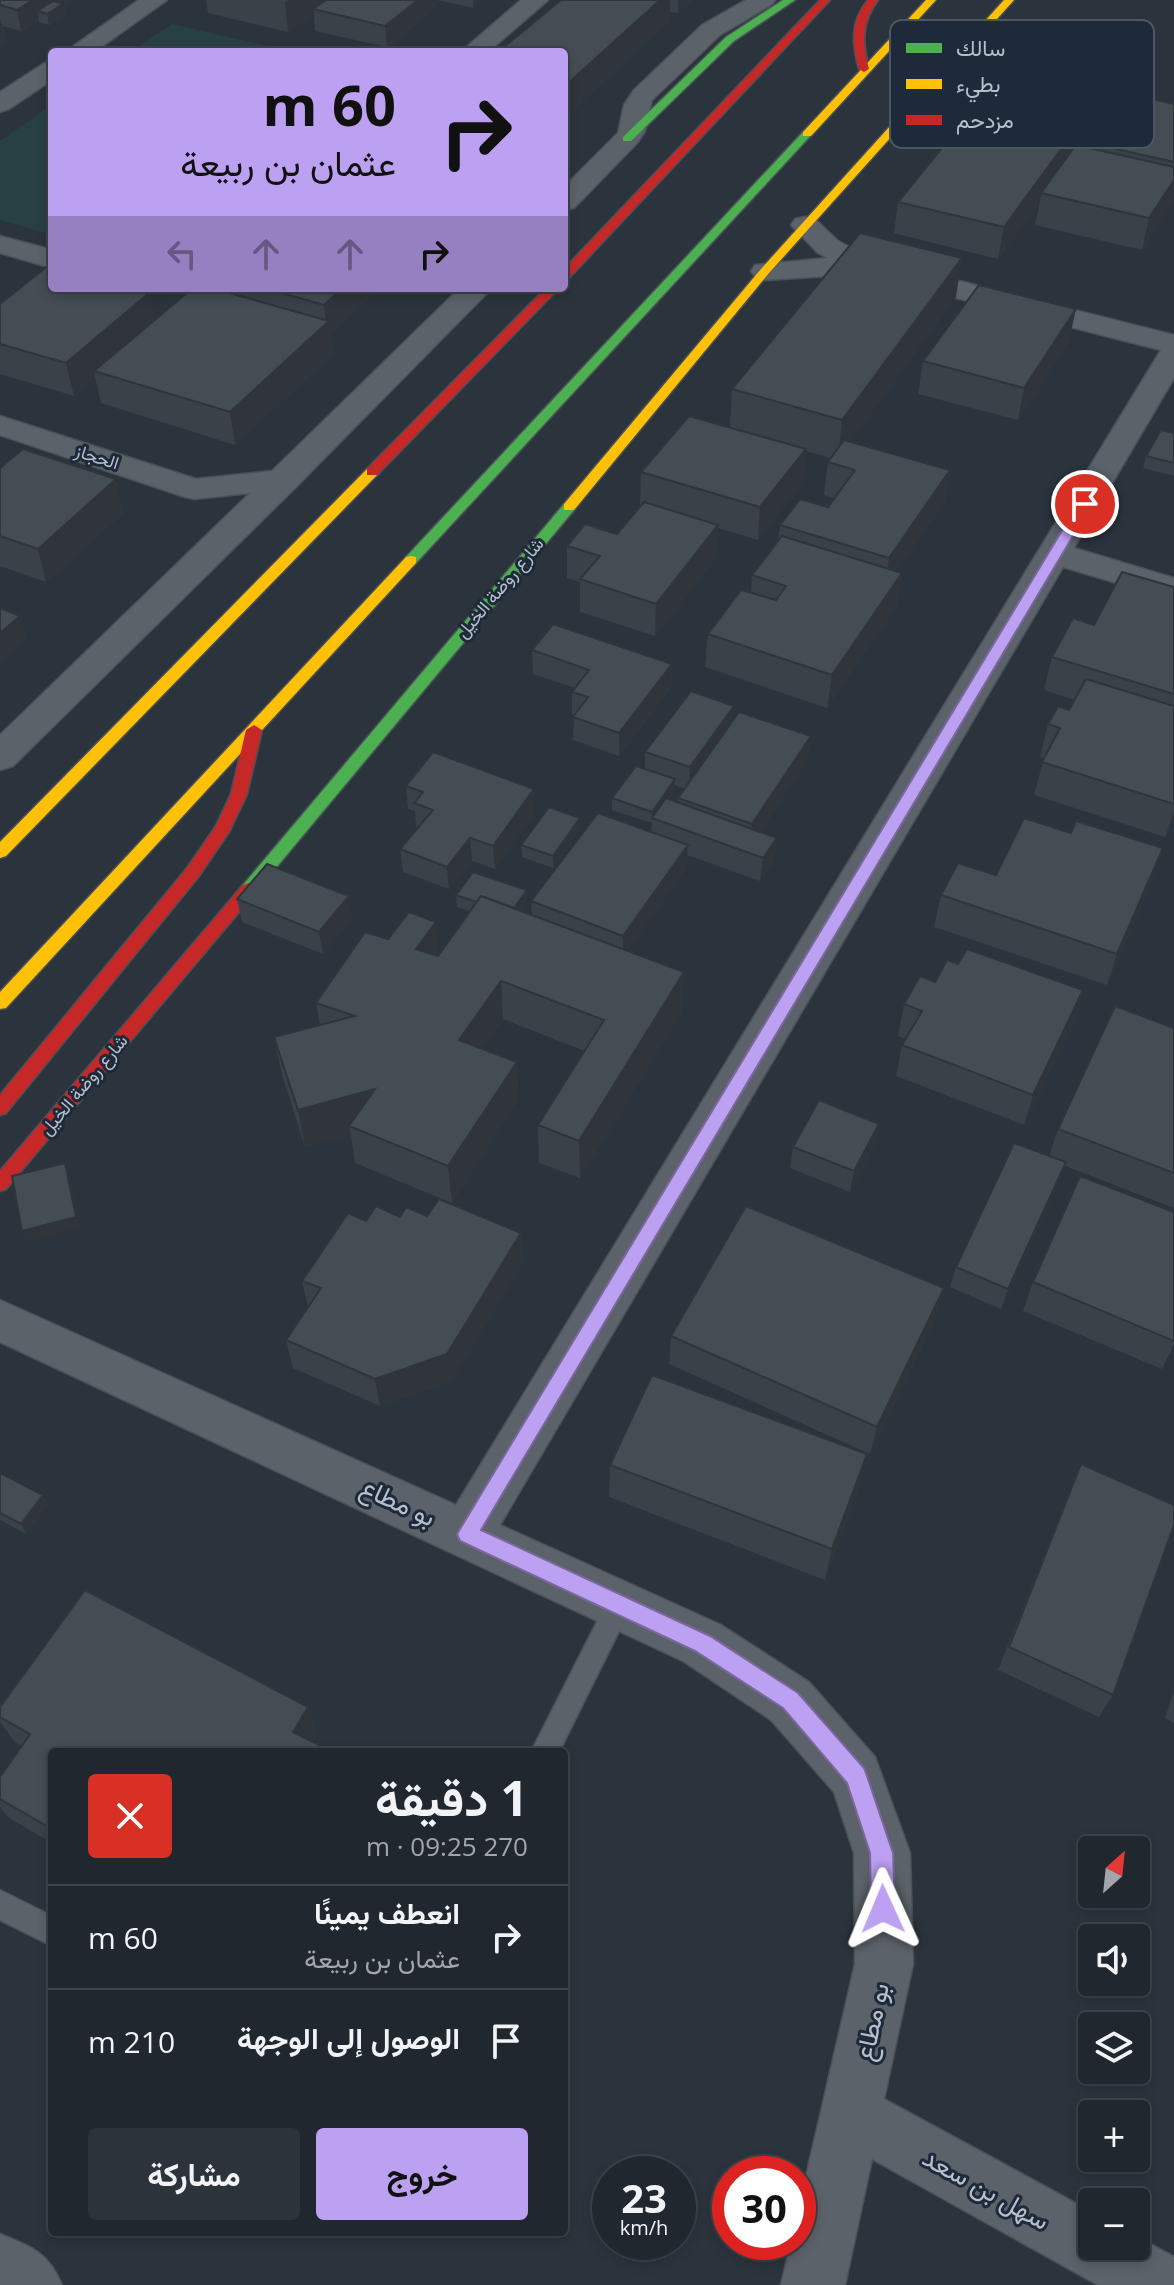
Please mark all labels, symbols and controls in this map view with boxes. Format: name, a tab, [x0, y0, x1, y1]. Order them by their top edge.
legend	[890, 20, 1154, 148]
text: سالك	[956, 32, 1005, 62]
text: 60 m	[262, 66, 396, 142]
text: بطيء	[956, 68, 1001, 103]
icon: right	[424, 80, 528, 184]
text: مزدحم	[956, 104, 1014, 135]
text: عثمان بن ربيعة	[180, 138, 396, 187]
icon: left	[160, 232, 204, 276]
icon: ahead	[244, 232, 288, 276]
icon: ahead	[328, 232, 372, 276]
icon: right	[412, 232, 456, 276]
street label: الحجاز	[71, 437, 122, 474]
pin	[1051, 470, 1119, 538]
icon: arrive	[1063, 482, 1107, 526]
street label: شارع روضة الخيل	[450, 532, 549, 643]
street label: شارع روضة الخيل	[34, 1029, 133, 1140]
street label: بو مطاع	[355, 1468, 442, 1535]
text: 1 دقيقة	[375, 1765, 528, 1830]
button: close	[88, 1774, 172, 1858]
text: 270 m · 09:25	[366, 1828, 528, 1864]
north arrow	[1078, 1836, 1150, 1908]
map controls	[1078, 1836, 1150, 2260]
position arrow	[841, 1867, 925, 1951]
text: انعطف يمينًا	[314, 1892, 460, 1933]
icon: right	[484, 1915, 528, 1959]
text: 60 m	[88, 1917, 158, 1958]
button: sound	[1078, 1924, 1150, 1996]
text: عثمان بن ربيعة	[304, 1940, 460, 1976]
street label: بو مطاع	[845, 1979, 898, 2064]
button: layers	[1078, 2012, 1150, 2084]
text: الوصول إلى الوجهة	[237, 2017, 460, 2058]
icon: arrive	[484, 2019, 528, 2063]
text: 210 m	[88, 2021, 175, 2062]
button: +	[1078, 2100, 1150, 2172]
button: مشاركة	[88, 2128, 300, 2220]
button: خروج	[316, 2128, 528, 2220]
street label: سهل بن سعد	[917, 2138, 1056, 2238]
speed limit sign: 30	[712, 2156, 816, 2260]
text: 23	[621, 2170, 667, 2225]
button: −	[1078, 2188, 1150, 2260]
text: km/h	[620, 2214, 668, 2241]

